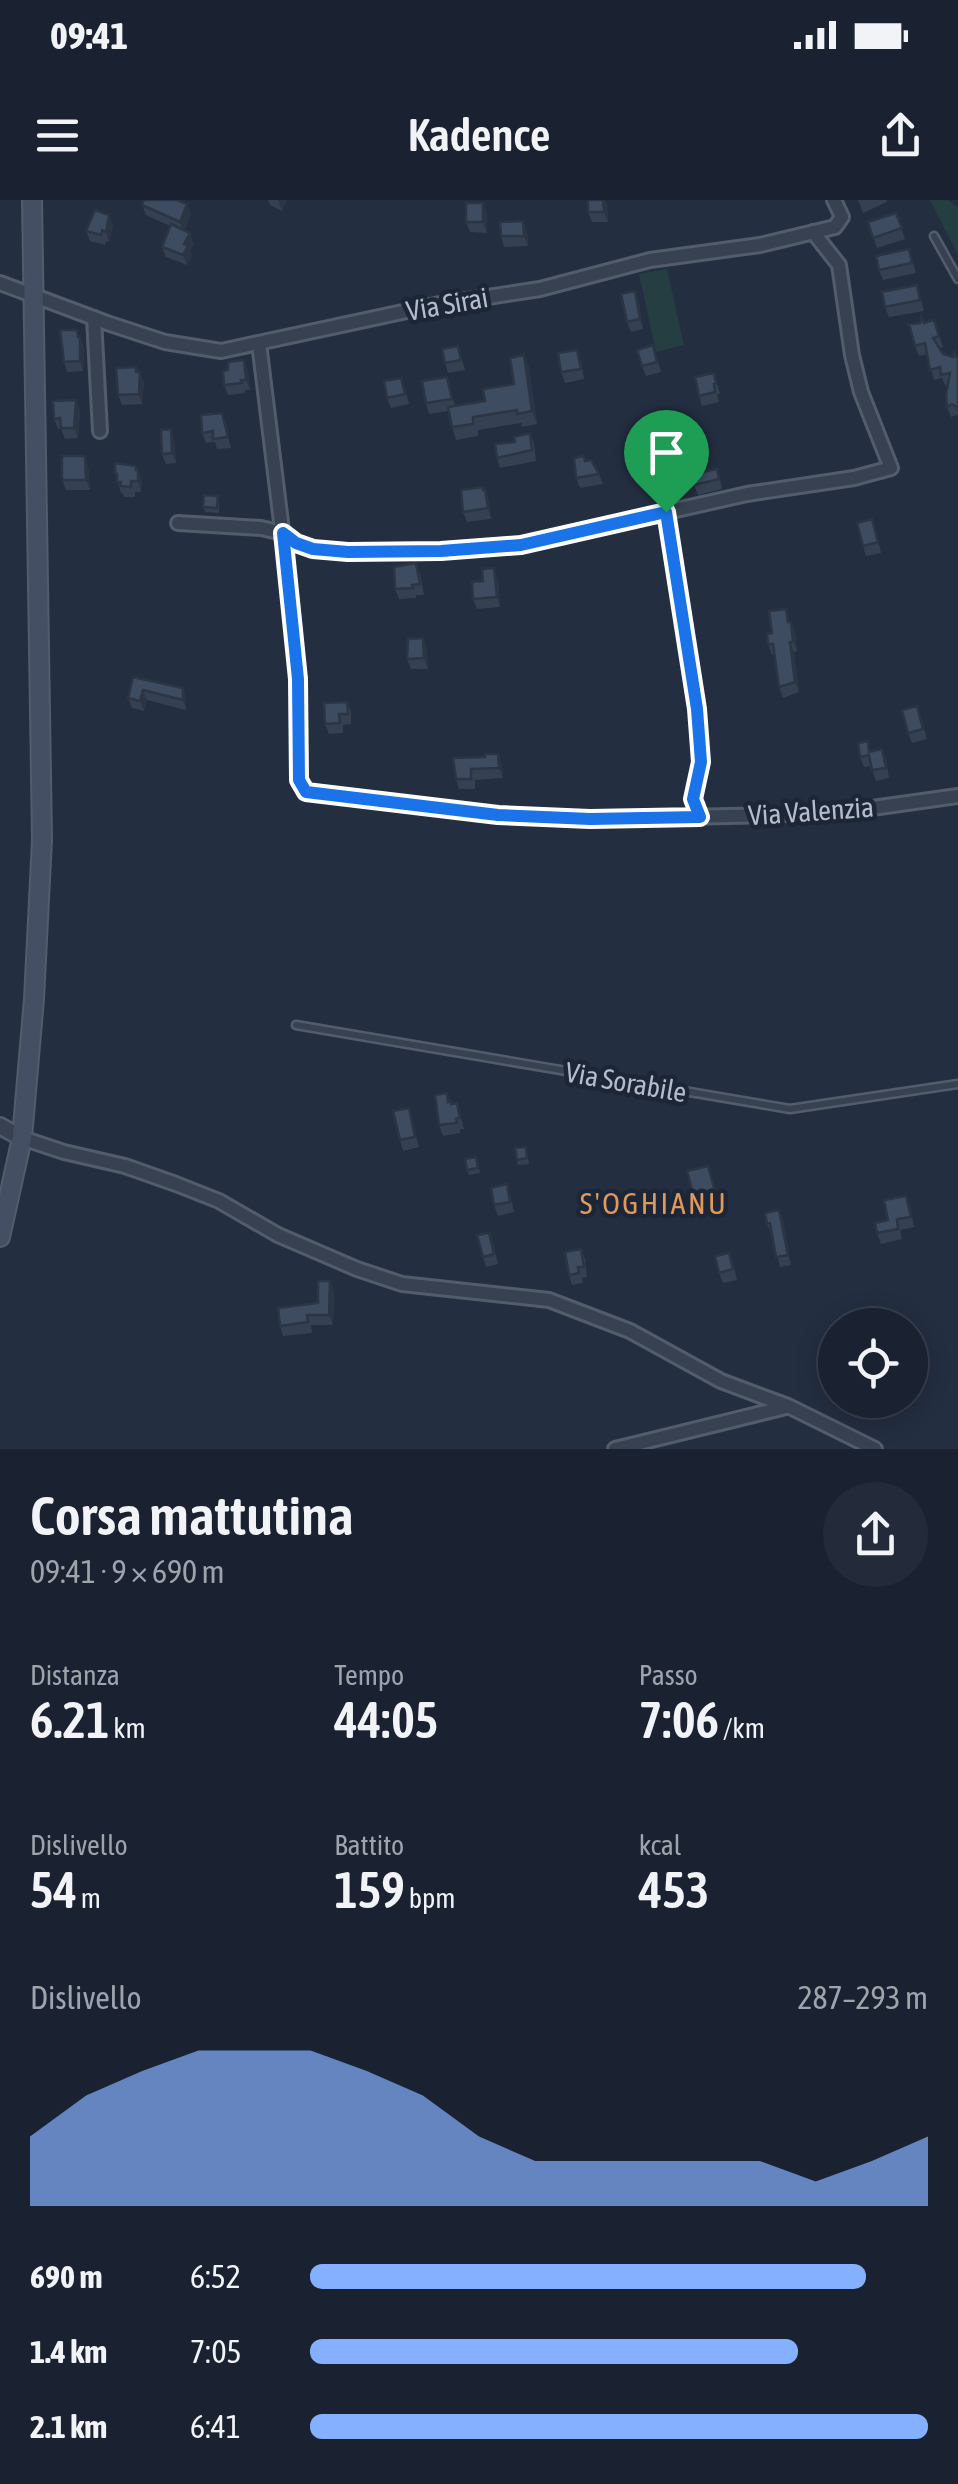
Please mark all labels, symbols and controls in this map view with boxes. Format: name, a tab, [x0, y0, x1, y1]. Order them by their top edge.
text: 09:41	[50, 14, 128, 57]
icon: menu	[30, 108, 85, 163]
icon: share	[873, 108, 928, 163]
text: Kadence	[408, 109, 550, 161]
street label: Via Sirai	[404, 281, 490, 327]
pin	[624, 410, 709, 513]
icon: arrive	[639, 425, 694, 480]
street label: Via Valenzia	[747, 791, 875, 831]
street label: Via Sorabile	[563, 1056, 689, 1108]
district label: S'OGHIANU	[580, 1186, 728, 1220]
map controls	[818, 1308, 928, 1418]
button: locate	[818, 1308, 928, 1418]
button: share	[823, 1482, 928, 1587]
text: Corsa mattutina	[30, 1484, 354, 1547]
text: 09:41 · 9 × 690 m	[30, 1553, 224, 1590]
text: Distanza	[30, 1659, 120, 1691]
text: Tempo	[334, 1659, 404, 1691]
text: Passo	[639, 1659, 698, 1691]
text: 6.21	[30, 1691, 109, 1749]
text: 44:05	[334, 1691, 438, 1749]
text: 7:06	[639, 1691, 719, 1749]
text: km	[109, 1712, 146, 1744]
text: /km	[719, 1712, 765, 1744]
text: Dislivello	[30, 1829, 128, 1861]
text: Battito	[334, 1829, 404, 1861]
text: kcal	[639, 1829, 681, 1861]
text: 54	[30, 1861, 77, 1919]
text: 159	[334, 1861, 405, 1919]
text: 453	[639, 1861, 709, 1919]
text: m	[77, 1882, 101, 1914]
text: bpm	[405, 1882, 455, 1914]
text: Dislivello	[30, 1979, 142, 2016]
text: 287–293 m	[798, 1979, 928, 2016]
text: 690 m	[30, 2258, 103, 2295]
text: 6:52	[190, 2258, 241, 2295]
text: 1.4 km	[30, 2333, 107, 2370]
text: 7:05	[190, 2333, 241, 2370]
text: 2.1 km	[30, 2408, 107, 2445]
text: 6:41	[190, 2408, 241, 2445]

